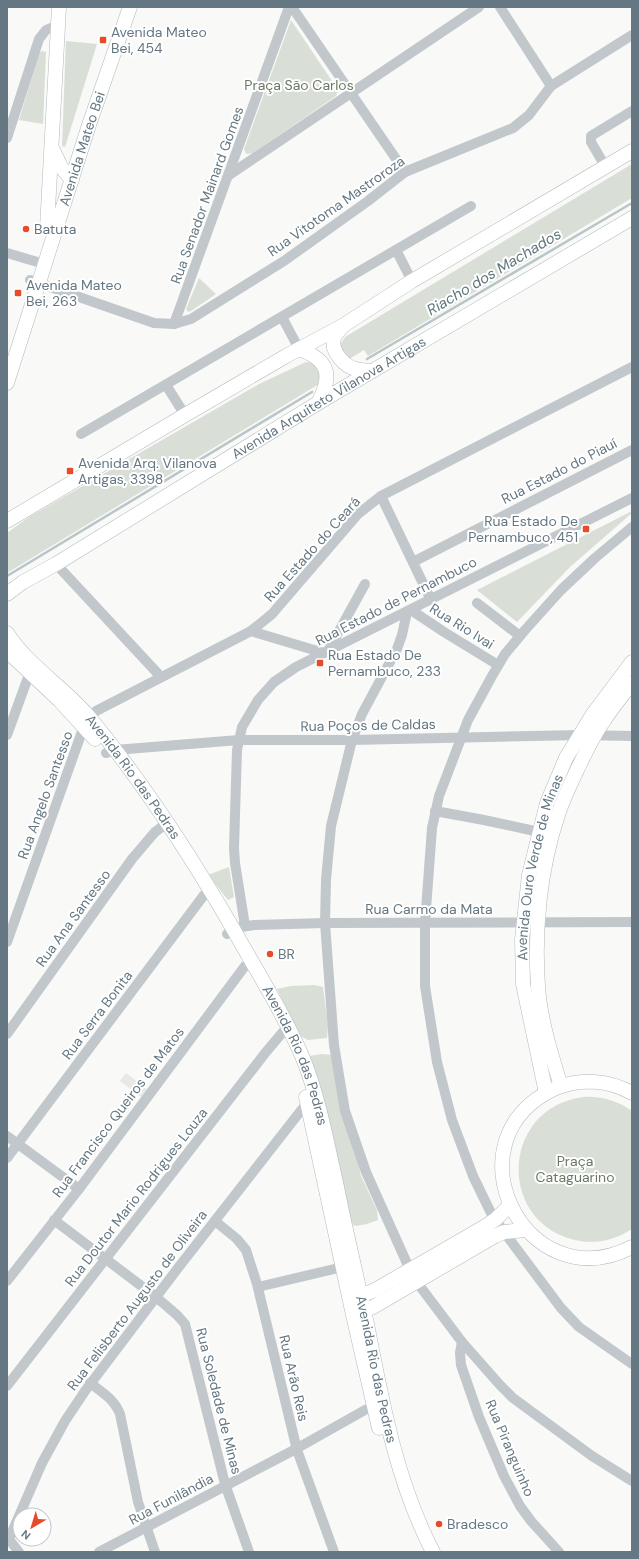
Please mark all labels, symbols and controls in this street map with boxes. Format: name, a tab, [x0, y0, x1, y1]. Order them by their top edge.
place label: Avenida Mateo Bei, 454	[111, 23, 207, 57]
marker: Avenida Mateo Bei, 454	[98, 35, 108, 45]
park label: Praça São Carlos	[244, 76, 354, 94]
street label: Avenida Mateo Bei	[55, 89, 109, 208]
street label: Rua Senador Mainard Gomes	[166, 104, 248, 286]
street label: Rua Vitotoma Mastroroza	[264, 152, 408, 260]
place label: Batuta	[34, 220, 76, 238]
marker: Batuta	[21, 224, 31, 234]
water label: Riacho dos Machados	[423, 224, 565, 320]
place label: Avenida Mateo Bei, 263	[26, 276, 122, 310]
marker: Avenida Mateo Bei, 263	[13, 288, 23, 298]
street label: Avenida Arquiteto Vilanova Artigas	[228, 332, 429, 463]
street label: Rua Estado do Piauí	[498, 434, 621, 508]
place label: Avenida Arq. Vilanova Artigas, 3398	[78, 454, 217, 488]
marker: Avenida Arq. Vilanova Artigas, 3398	[65, 466, 75, 476]
street label: Rua Estado do Ceará	[260, 493, 364, 605]
place label: Rua Estado De Pernambuco, 451	[468, 512, 578, 546]
marker: Rua Estado De Pernambuco, 451	[581, 524, 591, 534]
street label: Rua Estado de Pernambuco	[312, 552, 480, 650]
street label: Rua Rio Ivai	[426, 599, 498, 653]
place label: Rua Estado De Pernambuco, 233	[328, 646, 441, 680]
marker: Rua Estado De Pernambuco, 233	[315, 658, 325, 668]
street label: Avenida Rio das Pedras	[82, 711, 185, 843]
street label: Rua Poços de Caldas	[300, 715, 436, 735]
street label: Rua Angelo Santesso	[13, 728, 77, 862]
street label: Avenida Ouro Verde de Minas	[513, 771, 567, 961]
street label: Rua Ana Santesso	[32, 866, 114, 970]
street label: Rua Carmo da Mata	[365, 900, 493, 918]
place label: BR	[278, 945, 295, 963]
marker: BR	[265, 949, 275, 959]
street label: Rua Serra Bonita	[58, 967, 136, 1063]
street label: Avenida Rio das Pedras	[258, 982, 332, 1127]
street label: Rua Francisco Queiros de Matos	[48, 1023, 188, 1201]
street label: Rua Doutor Mario Rodrigues Louza	[61, 1104, 211, 1290]
park label: Praça Cataguarino	[536, 1152, 614, 1186]
street label: Rua Felisberto Augusto de Oliveira	[63, 1206, 211, 1394]
street label: Avenida Rio das Pedras	[352, 1294, 401, 1445]
street label: Rua Soledade de Minas	[192, 1326, 246, 1476]
street label: Rua Arão Reis	[275, 1333, 313, 1423]
street label: Rua Piranguinho	[481, 1397, 539, 1499]
street label: Rua Funilândia	[126, 1469, 216, 1529]
north arrow	[12, 1507, 52, 1547]
place label: Bradesco	[447, 1515, 508, 1533]
marker: Bradesco	[434, 1519, 444, 1529]
text: N	[18, 1527, 33, 1543]

